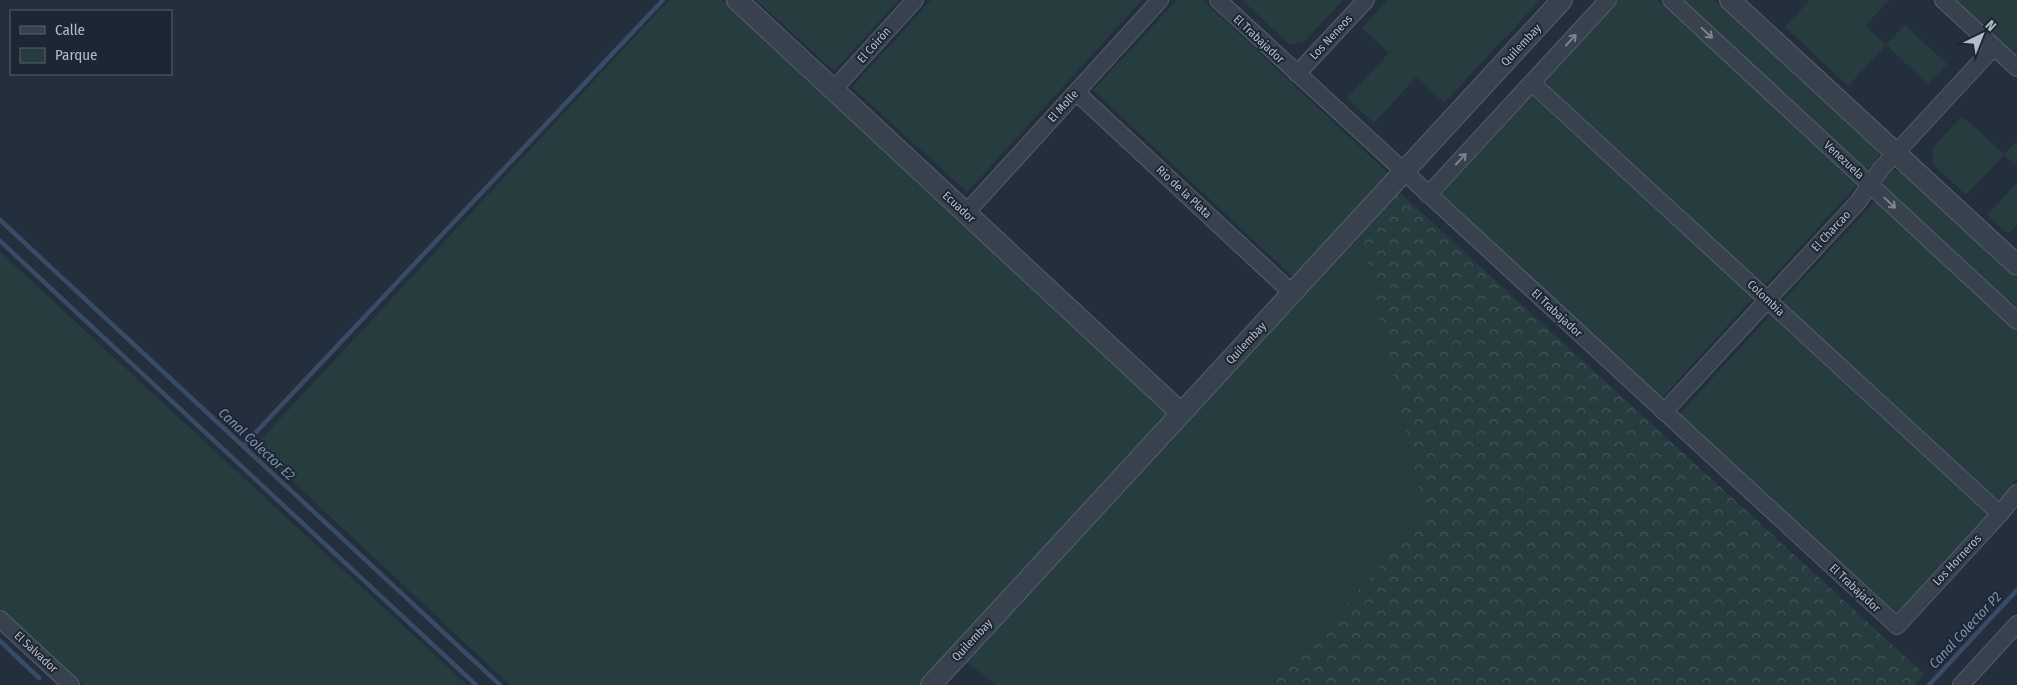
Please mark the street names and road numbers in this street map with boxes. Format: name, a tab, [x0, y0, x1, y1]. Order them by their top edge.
street label: El Trabajador	[1231, 12, 1288, 67]
street label: Los Neneos	[1307, 12, 1355, 62]
street label: Quilembay	[1498, 21, 1544, 69]
street label: El Coirón	[854, 24, 894, 66]
street label: El Molle	[1045, 87, 1081, 125]
street label: Venezuela	[1821, 138, 1867, 182]
street label: Río de la Plata	[1153, 163, 1215, 221]
street label: Ecuador	[940, 188, 979, 226]
street label: El Charcao	[1809, 208, 1853, 254]
street label: Colombia	[1744, 277, 1788, 319]
street label: El Trabajador	[1529, 286, 1586, 341]
street label: Quilembay	[1223, 319, 1269, 367]
street label: Los Horneros	[1930, 532, 1984, 588]
street label: El Trabajador	[1827, 561, 1884, 616]
street label: Quilembay	[949, 616, 995, 664]
street label: El Salvador	[11, 628, 61, 676]

